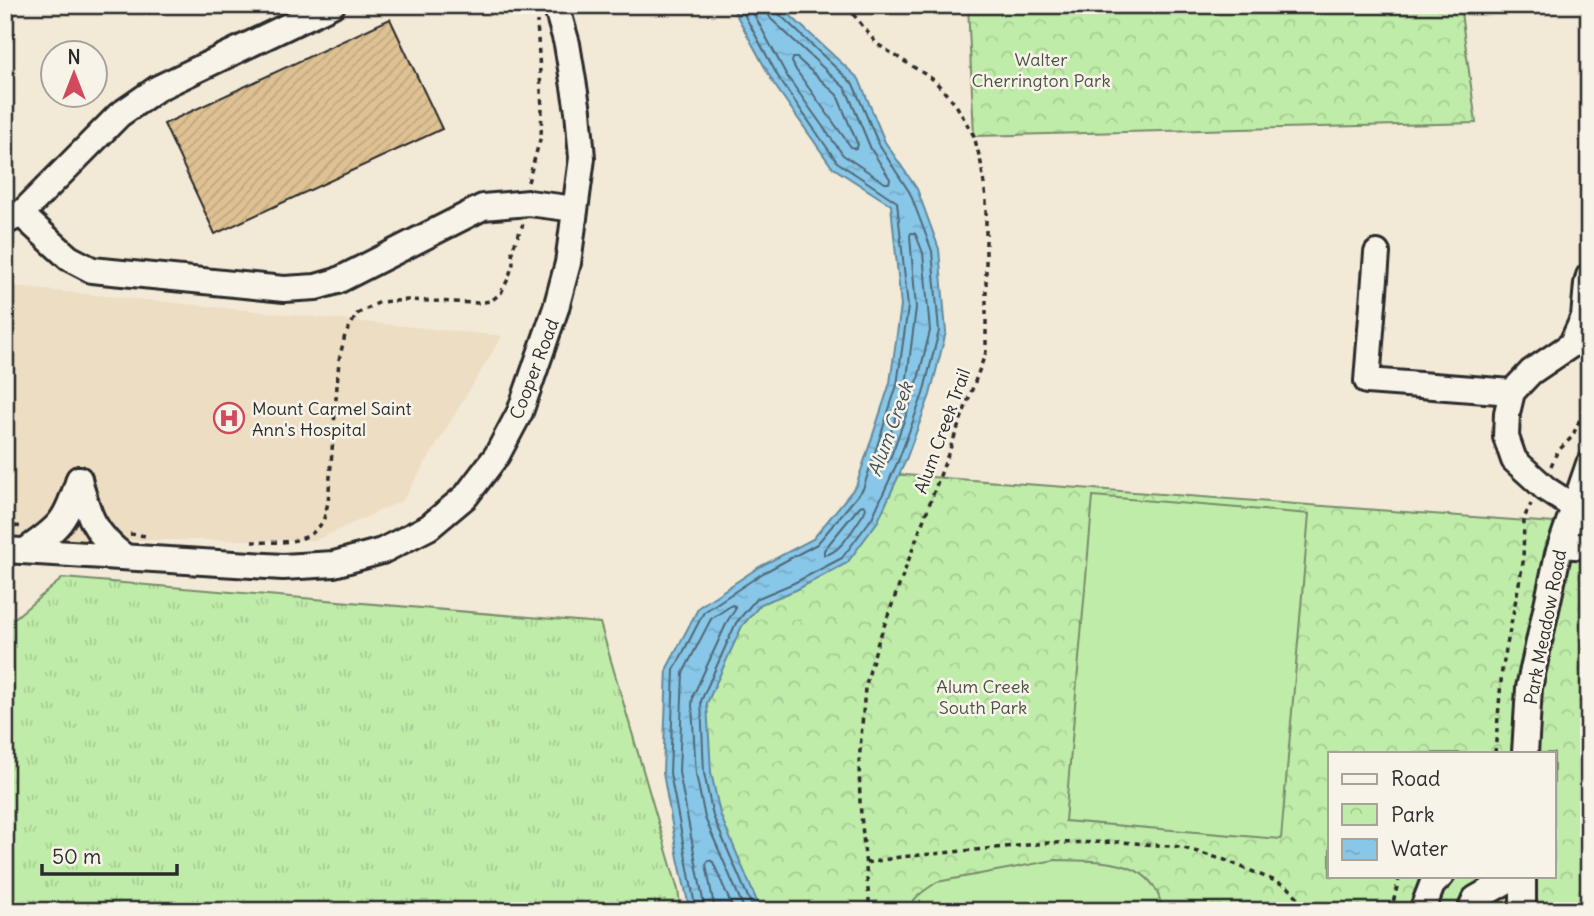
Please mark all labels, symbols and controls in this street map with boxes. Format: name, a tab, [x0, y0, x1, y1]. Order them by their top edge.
north arrow	[38, 38, 108, 108]
text: N	[67, 45, 81, 69]
park label: Walter Cherrington Park	[971, 48, 1111, 92]
street label: Cooper Road	[504, 315, 564, 422]
street label: Alum Creek Trail	[909, 365, 975, 497]
water label: Alum Creek	[862, 377, 919, 479]
place label: Mount Carmel Saint Ann's Hospital	[252, 397, 411, 441]
hospital icon: Mount Carmel Saint Ann's Hospital	[212, 401, 246, 435]
street label: Park Meadow Road	[1519, 547, 1571, 706]
park label: Alum Creek South Park	[936, 675, 1030, 719]
legend	[1328, 752, 1556, 878]
text: Road	[1391, 765, 1440, 792]
text: Park	[1391, 801, 1434, 828]
scale bar	[42, 832, 177, 876]
text: Water	[1391, 835, 1449, 862]
text: 50 m	[52, 843, 101, 870]

